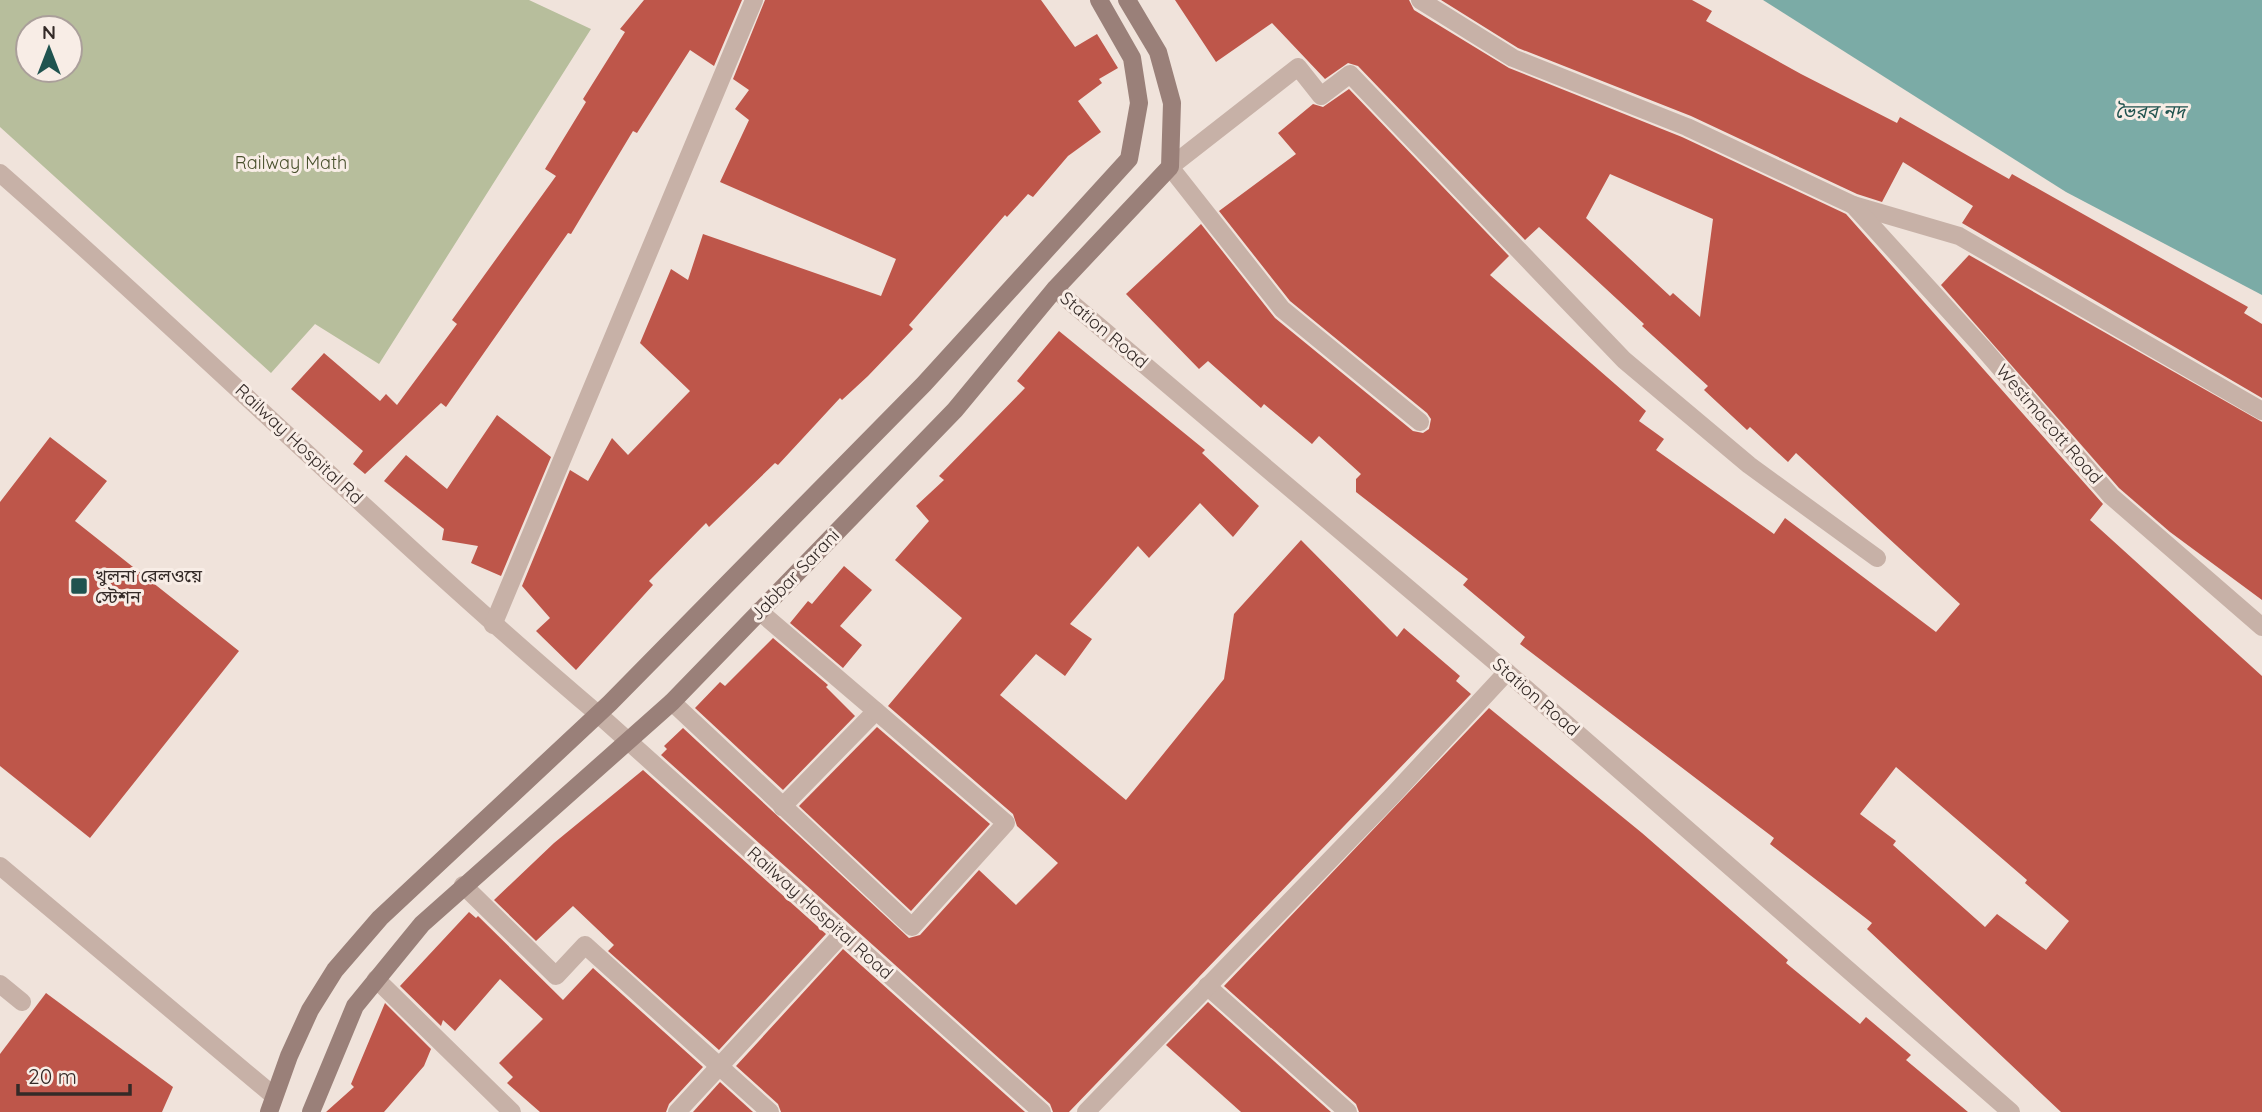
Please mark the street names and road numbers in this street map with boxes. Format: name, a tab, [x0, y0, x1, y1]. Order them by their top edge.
street label: Station Road	[1056, 286, 1153, 373]
street label: Westmacott Road	[1991, 359, 2108, 488]
street label: Railway Hospital Rd	[231, 378, 368, 509]
street label: Jabbar Sarani	[745, 524, 844, 625]
street label: Station Road	[1488, 653, 1585, 741]
street label: Railway Hospital Road	[743, 841, 898, 984]

